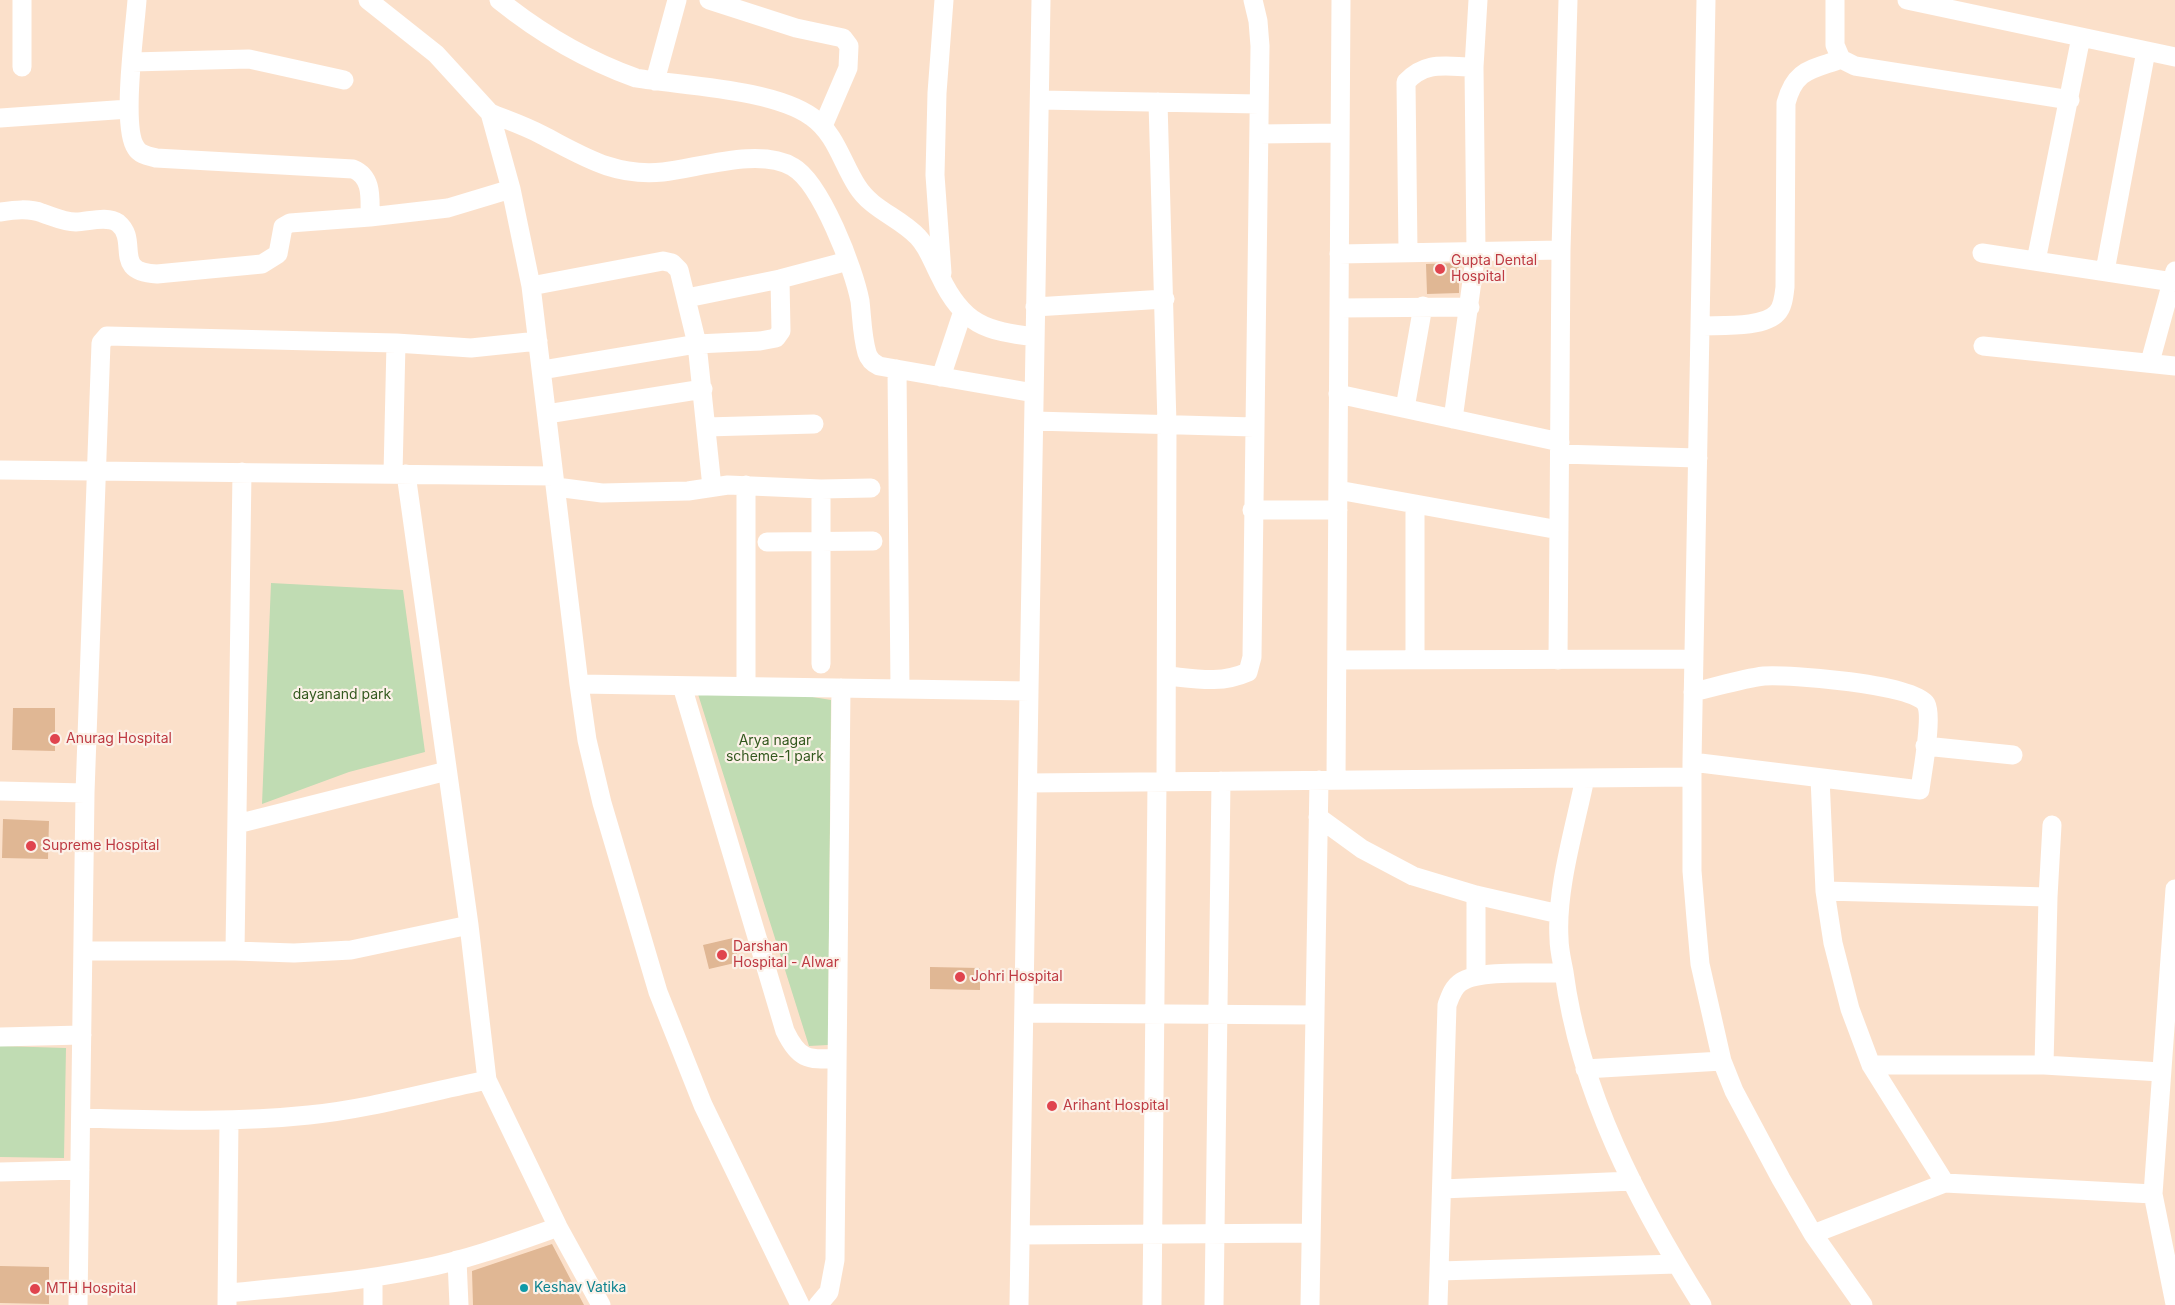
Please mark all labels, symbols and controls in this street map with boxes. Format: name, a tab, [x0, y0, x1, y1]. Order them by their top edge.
place label: Gupta Dental Hospital	[1451, 253, 1537, 286]
marker: Gupta Dental Hospital	[1433, 262, 1447, 276]
park label: dayanand park	[293, 687, 391, 703]
place label: Anurag Hospital	[66, 731, 172, 747]
marker: Anurag Hospital	[48, 732, 62, 746]
park label: Arya nagar scheme-1 park	[726, 733, 824, 766]
place label: Supreme Hospital	[42, 838, 159, 854]
marker: Supreme Hospital	[24, 839, 38, 853]
place label: Darshan Hospital - Alwar	[733, 939, 839, 972]
marker: Darshan Hospital - Alwar	[715, 948, 729, 962]
place label: Johri Hospital	[971, 969, 1063, 985]
marker: Johri Hospital	[953, 970, 967, 984]
place label: Arihant Hospital	[1063, 1098, 1169, 1114]
marker: Arihant Hospital	[1045, 1099, 1059, 1113]
place label: Keshav Vatika	[534, 1280, 626, 1296]
place label: MTH Hospital	[46, 1281, 136, 1297]
marker: MTH Hospital	[28, 1282, 42, 1296]
marker: Keshav Vatika	[518, 1282, 530, 1294]

